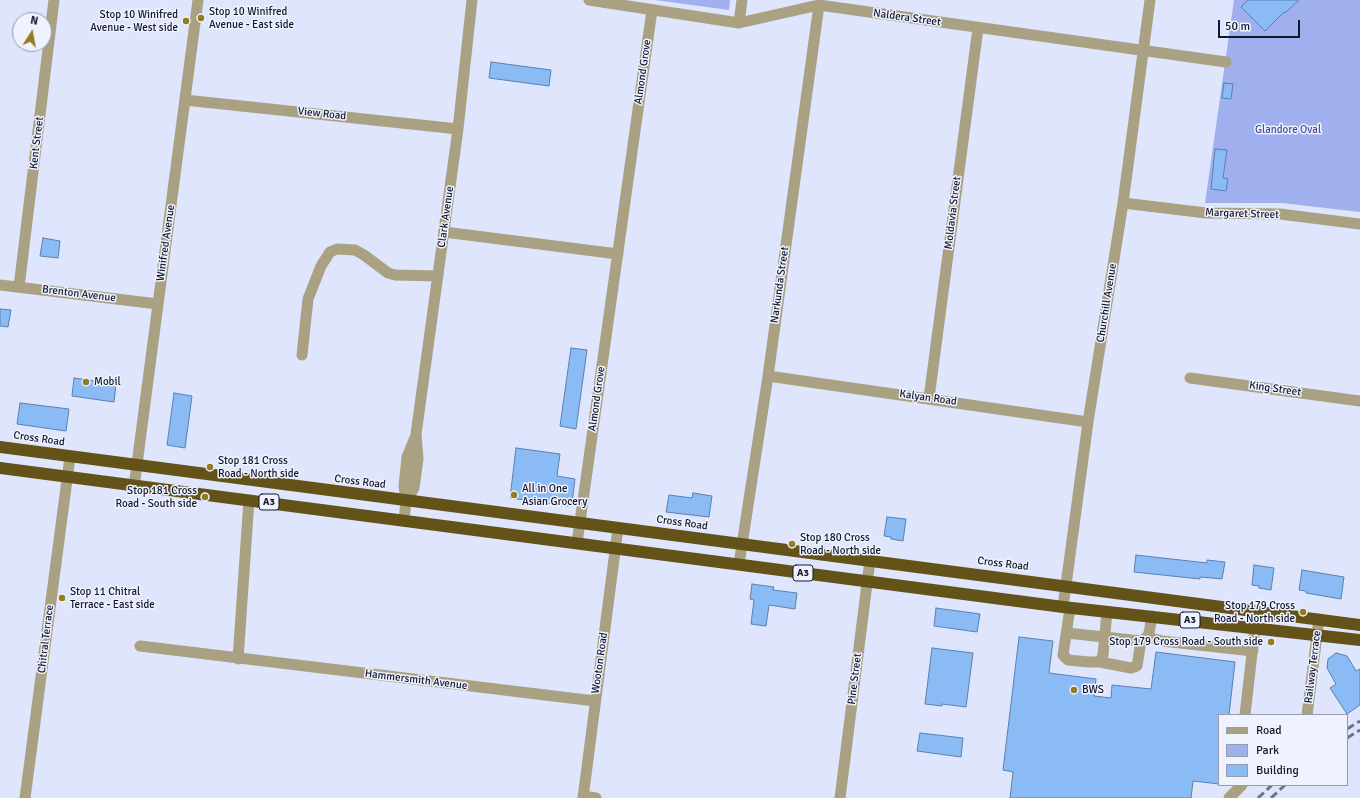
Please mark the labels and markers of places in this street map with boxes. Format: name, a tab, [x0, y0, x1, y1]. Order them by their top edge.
place label: Stop 10 Winifred Avenue - East side	[209, 5, 294, 31]
place label: Stop 10 Winifred Avenue - West side	[90, 8, 178, 34]
marker: Stop 10 Winifred Avenue - East side	[196, 13, 206, 23]
marker: Stop 10 Winifred Avenue - West side	[181, 16, 191, 26]
place label: Mobil	[94, 375, 121, 389]
marker: Mobil	[81, 377, 91, 387]
place label: Stop 181 Cross Road - North side	[218, 454, 299, 480]
marker: Stop 181 Cross Road - North side	[205, 462, 215, 472]
place label: All in One Asian Grocery	[522, 482, 587, 508]
place label: Stop 181 Cross Road - South side	[116, 484, 197, 510]
marker: All in One Asian Grocery	[509, 490, 519, 500]
marker: Stop 181 Cross Road - South side	[200, 492, 210, 502]
place label: Stop 180 Cross Road - North side	[800, 531, 881, 557]
marker: Stop 180 Cross Road - North side	[787, 539, 797, 549]
place label: Stop 11 Chitral Terrace - East side	[70, 585, 155, 611]
marker: Stop 11 Chitral Terrace - East side	[57, 593, 67, 603]
place label: Stop 179 Cross Road - North side	[1214, 599, 1295, 625]
marker: Stop 179 Cross Road - North side	[1298, 607, 1308, 617]
place label: Stop 179 Cross Road - South side	[1109, 635, 1263, 649]
marker: Stop 179 Cross Road - South side	[1266, 637, 1276, 647]
place label: BWS	[1082, 683, 1104, 697]
marker: BWS	[1069, 685, 1079, 695]

